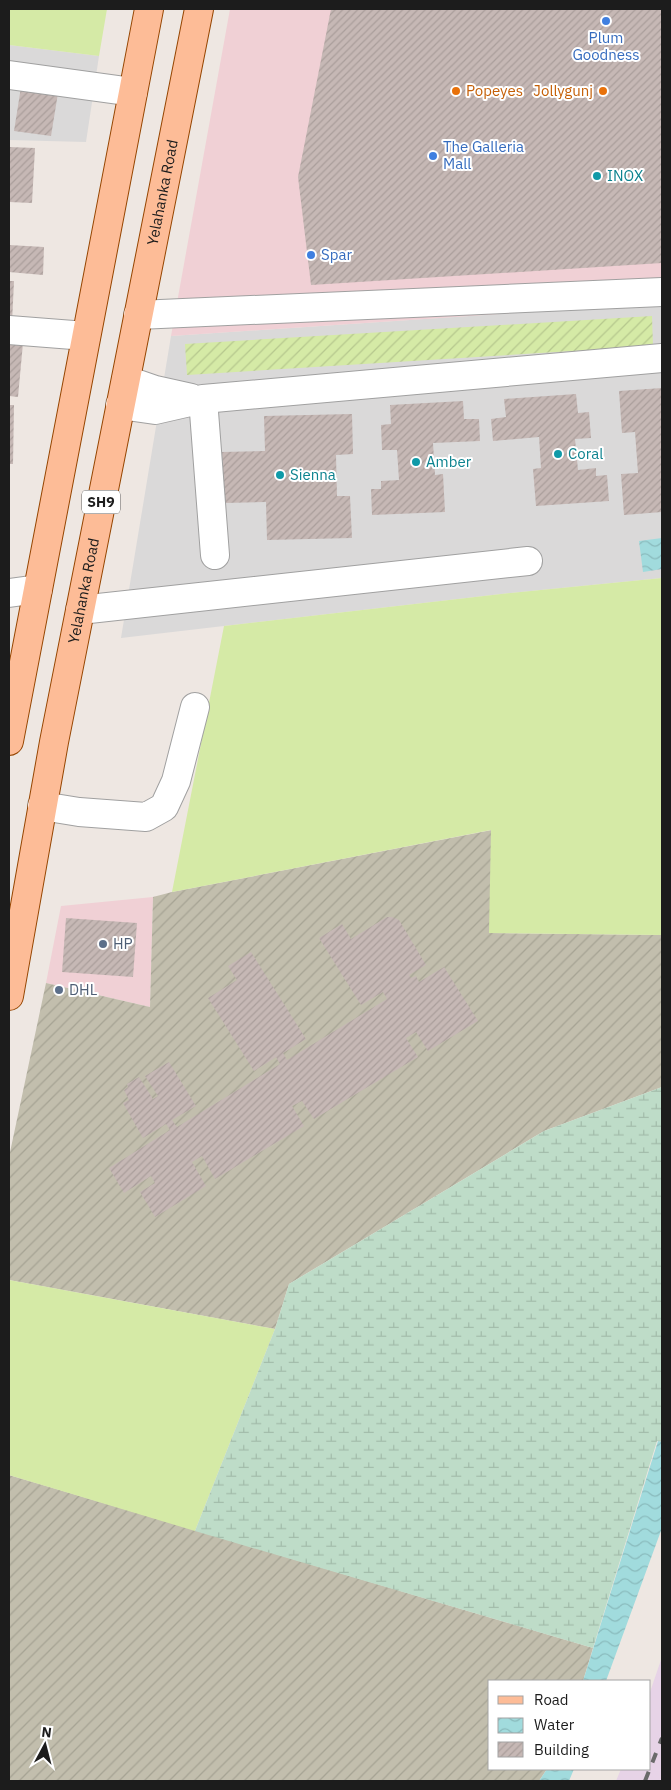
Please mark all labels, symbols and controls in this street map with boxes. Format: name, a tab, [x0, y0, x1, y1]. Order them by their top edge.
marker: Plum Goodness	[600, 15, 612, 27]
place label: Plum Goodness	[572, 28, 640, 64]
place label: Popeyes	[466, 81, 523, 100]
place label: Jollygunj	[533, 81, 593, 100]
marker: Popeyes	[450, 85, 462, 97]
marker: Jollygunj	[597, 85, 609, 97]
place label: The Galleria Mall	[443, 137, 524, 173]
street label: Yelahanka Road	[142, 138, 182, 247]
marker: The Galleria Mall	[427, 150, 439, 162]
place label: INOX	[607, 166, 643, 185]
marker: INOX	[591, 170, 603, 182]
place label: Spar	[321, 245, 352, 264]
marker: Spar	[305, 249, 317, 261]
place label: Coral	[568, 444, 603, 463]
marker: Coral	[552, 448, 564, 460]
place label: Amber	[426, 452, 472, 471]
marker: Amber	[410, 456, 422, 468]
place label: Sienna	[290, 465, 336, 484]
marker: Sienna	[274, 469, 286, 481]
road number: SH9	[82, 491, 120, 514]
street label: Yelahanka Road	[64, 536, 103, 645]
place label: HP	[113, 934, 133, 953]
marker: HP	[97, 938, 109, 950]
place label: DHL	[69, 980, 98, 999]
marker: DHL	[53, 984, 65, 996]
legend	[488, 1680, 651, 1770]
text: Road	[534, 1690, 569, 1709]
text: Water	[534, 1715, 575, 1734]
north arrow	[20, 1720, 70, 1770]
text: N	[40, 1723, 53, 1742]
text: Building	[534, 1740, 589, 1759]

